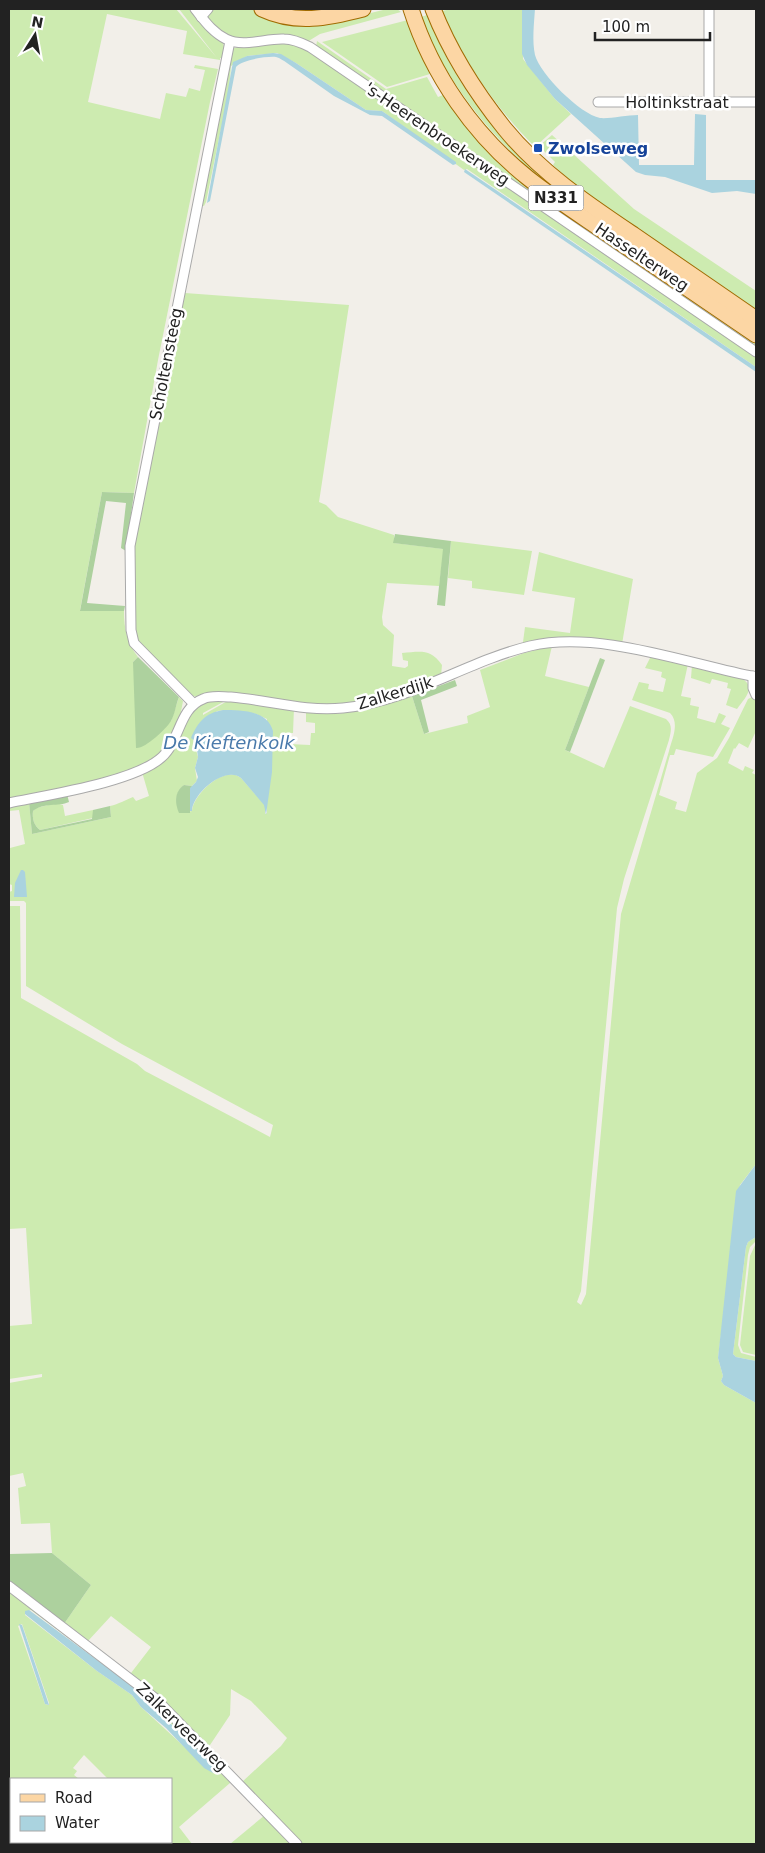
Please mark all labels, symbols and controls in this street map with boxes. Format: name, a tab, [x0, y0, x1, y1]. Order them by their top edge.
north arrow	[10, 10, 60, 60]
scale bar	[595, 10, 710, 42]
text: N	[30, 13, 45, 31]
text: 100 m	[602, 18, 650, 36]
street label: 's-Heerenbroekerweg	[361, 78, 513, 190]
street label: Holtinkstraat	[625, 93, 729, 112]
place label: Zwolseweg	[548, 139, 648, 158]
marker: Zwolseweg	[532, 142, 544, 154]
road number: N331	[528, 186, 584, 210]
street label: Hasselterweg	[592, 219, 692, 295]
street label: Scholtensteeg	[146, 306, 186, 422]
street label: Zalkerdijk	[355, 672, 436, 714]
water label: De Kieftenkolk	[163, 732, 296, 753]
street label: Zalkerveerweg	[133, 1679, 231, 1775]
legend	[10, 1778, 172, 1843]
text: Road	[55, 1789, 93, 1807]
text: Water	[55, 1814, 100, 1832]

